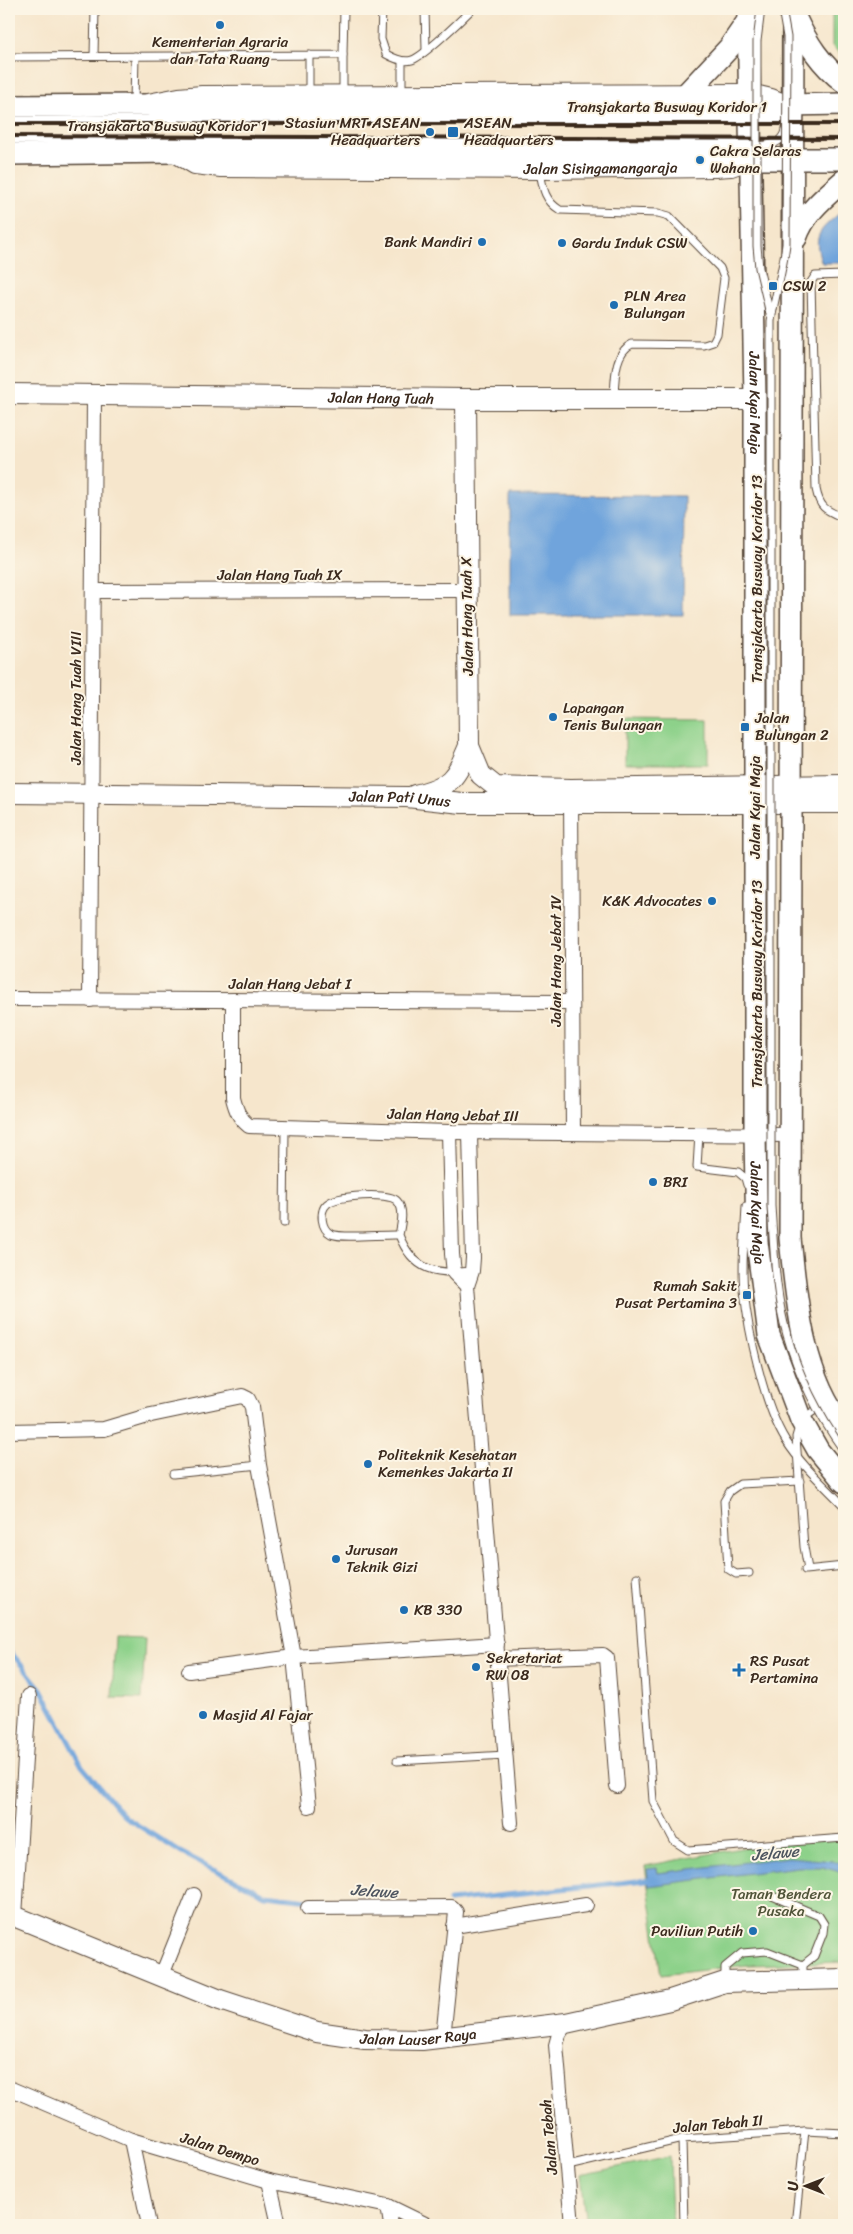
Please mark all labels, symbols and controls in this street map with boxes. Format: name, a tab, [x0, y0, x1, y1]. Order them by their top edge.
marker: Kementerian Agraria dan Tata Ruang	[214, 19, 226, 31]
place label: Kementerian Agraria dan Tata Ruang	[152, 29, 289, 72]
street label: Transjakarta Busway Koridor 1	[567, 94, 767, 120]
place label: Stasiun MRT ASEAN Headquarters	[285, 110, 421, 153]
place label: ASEAN Headquarters	[463, 110, 554, 153]
street label: Transjakarta Busway Koridor 1	[67, 113, 267, 139]
marker: ASEAN Headquarters	[446, 125, 460, 139]
marker: Stasiun MRT ASEAN Headquarters	[424, 126, 436, 138]
place label: Cakra Selaras Wahana	[710, 138, 802, 181]
street label: Jalan Sisingamangaraja	[523, 154, 678, 182]
marker: Cakra Selaras Wahana	[694, 154, 706, 166]
place label: Bank Mandiri	[384, 229, 473, 255]
place label: Gardu Induk CSW	[572, 230, 688, 256]
marker: Bank Mandiri	[476, 236, 488, 248]
marker: Gardu Induk CSW	[556, 237, 568, 249]
place label: CSW 2	[783, 273, 827, 299]
marker: CSW 2	[767, 280, 779, 292]
place label: PLN Area Bulungan	[624, 283, 686, 326]
marker: PLN Area Bulungan	[608, 299, 620, 311]
street label: Jalan Kyai Maja	[741, 350, 768, 455]
street label: Jalan Hang Tuah	[327, 384, 434, 412]
street label: Transjakarta Busway Koridor 13	[744, 475, 770, 683]
street label: Jalan Hang Tuah X	[453, 556, 481, 677]
street label: Jalan Hang Tuah IX	[216, 562, 343, 588]
street label: Jalan Hang Tuah VIII	[63, 631, 89, 766]
place label: Lapangan Tenis Bulungan	[563, 695, 662, 738]
place label: Jalan Bulungan 2	[754, 705, 829, 748]
marker: Lapangan Tenis Bulungan	[547, 711, 559, 723]
marker: Jalan Bulungan 2	[739, 721, 751, 733]
street label: Jalan Kyai Maja	[742, 755, 768, 859]
street label: Jalan Pati Unus	[348, 783, 452, 815]
street label: Transjakarta Busway Koridor 13	[744, 880, 770, 1088]
place label: K&K Advocates	[602, 888, 702, 914]
street label: Jalan Hang Jebat IV	[543, 895, 569, 1028]
marker: K&K Advocates	[706, 895, 718, 907]
street label: Jalan Hang Jebat I	[228, 971, 352, 997]
street label: Jalan Hang Jebat III	[386, 1101, 519, 1129]
street label: Jalan Kyai Maja	[742, 1160, 773, 1266]
place label: BRI	[663, 1169, 689, 1195]
marker: BRI	[647, 1176, 659, 1188]
place label: Rumah Sakit Pusat Pertamina 3	[615, 1273, 737, 1316]
marker: Rumah Sakit Pusat Pertamina 3	[741, 1289, 753, 1301]
place label: Politeknik Kesehatan Kemenkes Jakarta II	[378, 1442, 517, 1485]
marker: Politeknik Kesehatan Kemenkes Jakarta II	[362, 1458, 374, 1470]
place label: Jurusan Teknik Gizi	[345, 1537, 418, 1580]
marker: Jurusan Teknik Gizi	[330, 1553, 342, 1565]
place label: KB 330	[414, 1597, 463, 1623]
marker: KB 330	[398, 1604, 410, 1616]
place label: Sekretariat RW 08	[486, 1645, 563, 1688]
place label: RS Pusat Pertamina	[750, 1648, 819, 1691]
marker: Sekretariat RW 08	[470, 1661, 482, 1673]
marker: RS Pusat Pertamina	[732, 1663, 746, 1677]
place label: Masjid Al Fajar	[213, 1702, 314, 1728]
marker: Masjid Al Fajar	[197, 1709, 209, 1721]
water label: Jelawe	[750, 1836, 802, 1869]
water label: Jelawe	[349, 1875, 401, 1907]
park label: Taman Bendera Pusaka	[731, 1881, 831, 1924]
place label: Paviliun Putih	[651, 1918, 743, 1944]
marker: Paviliun Putih	[747, 1925, 759, 1937]
street label: Jalan Lauser Raya	[357, 2021, 479, 2053]
street label: Jalan Tebah	[533, 2098, 565, 2177]
street label: Jalan Tebah II	[671, 2107, 764, 2141]
street label: Jalan Dempo	[176, 2124, 263, 2173]
north arrow	[780, 2162, 830, 2212]
text: U	[781, 2181, 806, 2191]

